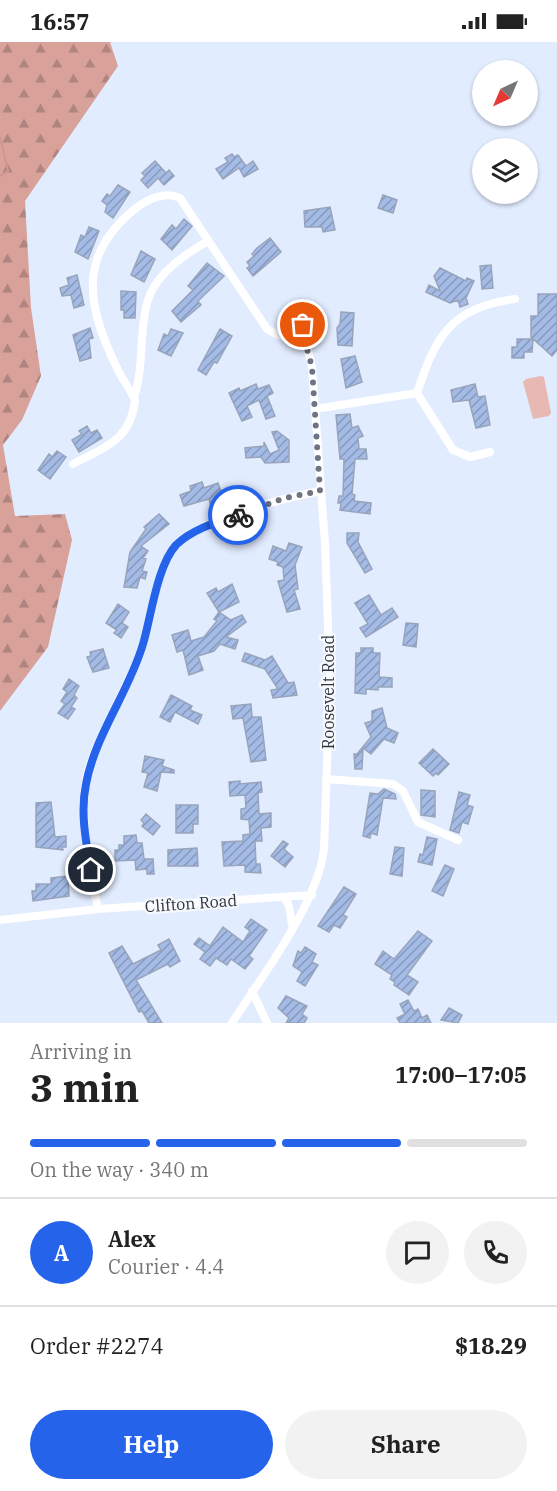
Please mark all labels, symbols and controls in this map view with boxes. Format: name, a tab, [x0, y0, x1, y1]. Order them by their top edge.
text: 16:57	[30, 7, 89, 36]
north arrow	[472, 60, 538, 126]
map controls	[472, 60, 538, 204]
button: layers	[472, 138, 538, 204]
pin	[277, 299, 328, 350]
icon: bag	[286, 308, 319, 341]
courier	[208, 485, 268, 545]
icon: bike	[222, 499, 255, 532]
street label: Roosevelt Road	[318, 635, 338, 749]
pin	[65, 844, 116, 895]
icon: home	[74, 853, 107, 886]
street label: Clifton Road	[144, 890, 238, 916]
text: Arriving in	[30, 1038, 132, 1065]
text: 17:00–17:05	[395, 1060, 527, 1089]
text: 3 min	[30, 1062, 139, 1113]
text: On the way · 340 m	[30, 1156, 209, 1183]
button: chat	[386, 1221, 449, 1284]
button: phone	[464, 1221, 527, 1284]
text: Alex	[108, 1224, 156, 1253]
text: A	[54, 1238, 69, 1267]
text: Courier · 4.4	[108, 1253, 224, 1280]
text: Order #2274	[30, 1331, 164, 1360]
text: $18.29	[455, 1331, 527, 1360]
button: Help	[30, 1410, 273, 1479]
button: Share	[285, 1410, 527, 1479]

